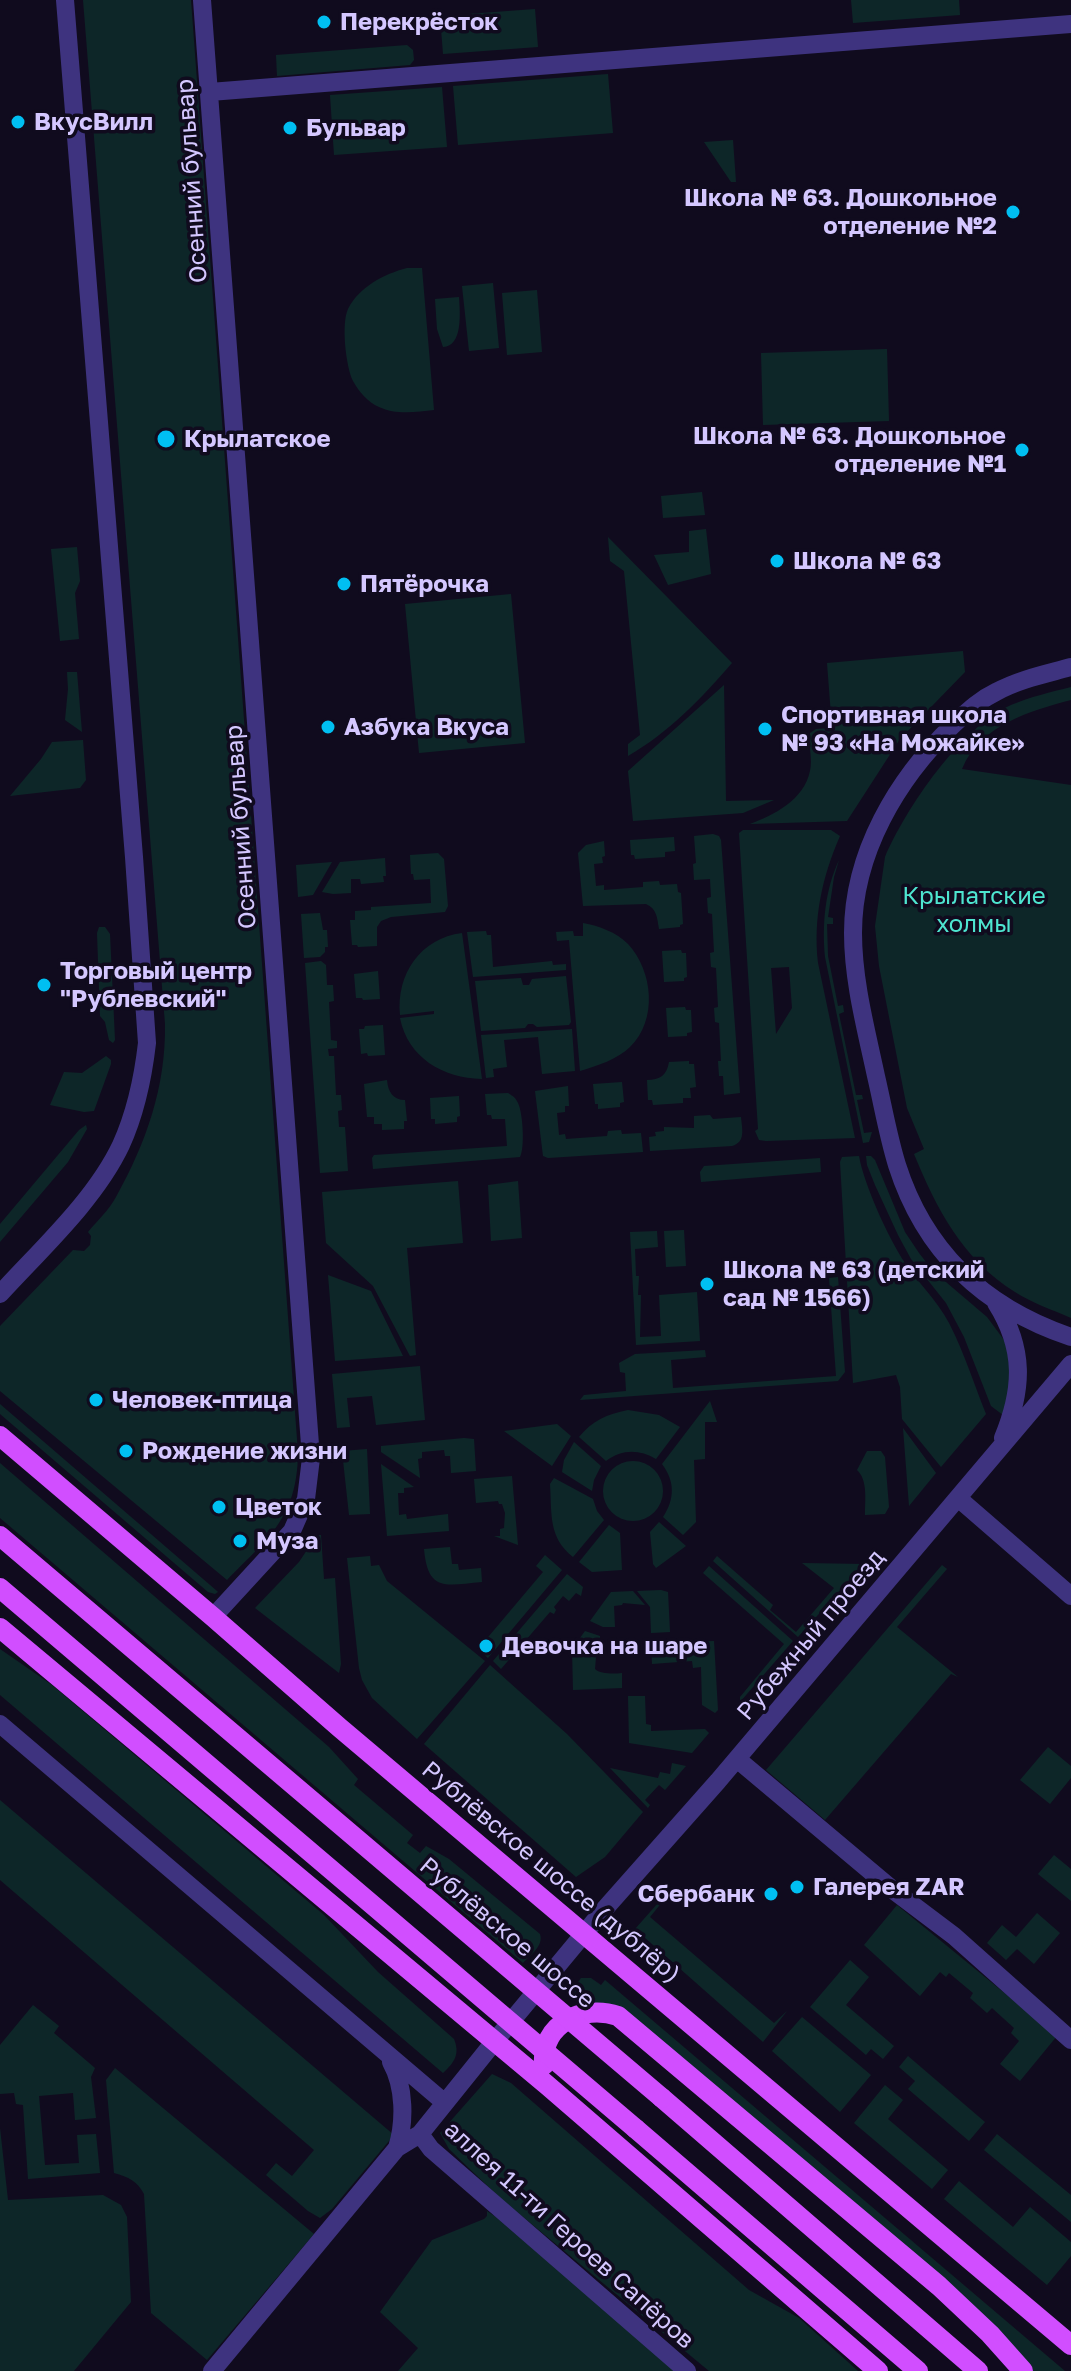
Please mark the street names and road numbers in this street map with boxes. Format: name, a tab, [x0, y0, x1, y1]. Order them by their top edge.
street label: Осенний бульвар	[170, 78, 214, 284]
street label: Осенний бульвар	[219, 724, 263, 930]
street label: Рубежный проезд	[731, 1544, 891, 1726]
street label: Рублёвское шоссе (дублёр)	[416, 1755, 686, 1989]
street label: Рублёвское шоссе	[414, 1851, 600, 2015]
street label: аллея 11-ти Героев Сапёров	[438, 2115, 700, 2355]

